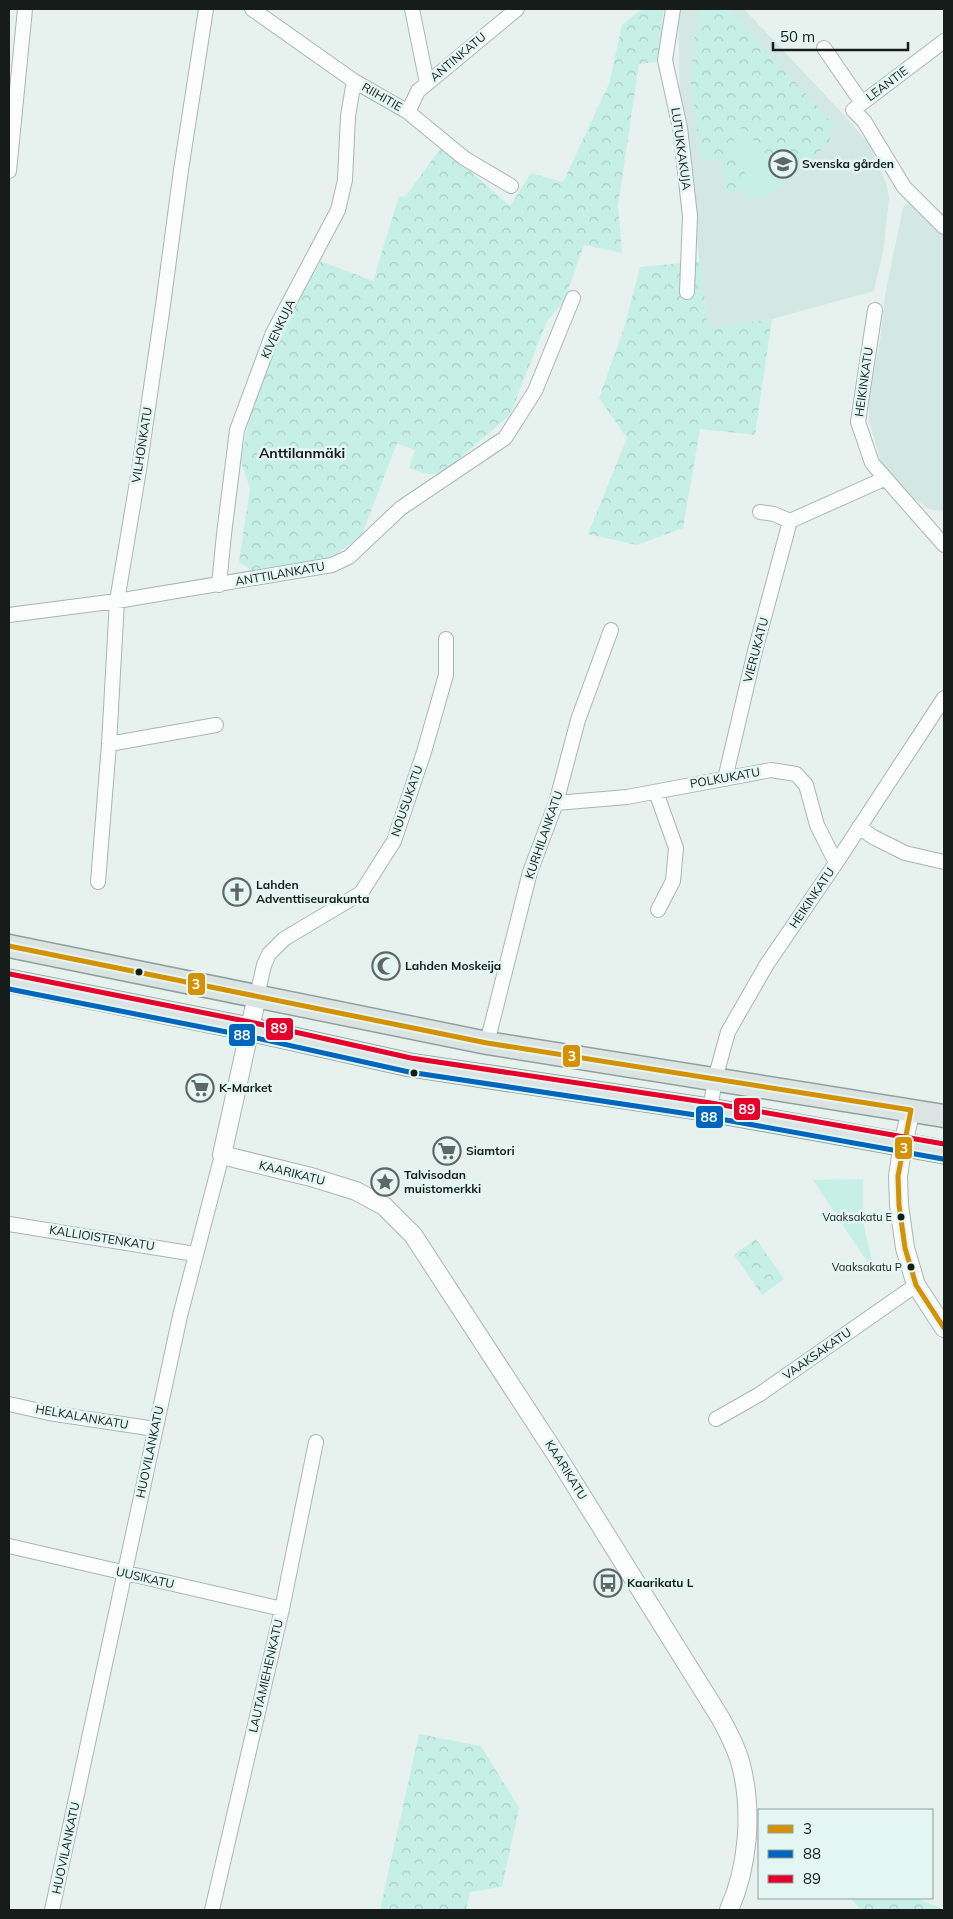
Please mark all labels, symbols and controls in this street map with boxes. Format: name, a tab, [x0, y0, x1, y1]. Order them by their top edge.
scale bar	[773, 20, 908, 52]
text: 50 m	[780, 27, 815, 46]
street label: ANTINKATU	[427, 29, 489, 84]
street label: LEANTIE	[863, 63, 911, 104]
street label: RIIHITIE	[359, 79, 405, 114]
street label: LUTUKKAKUJA	[668, 107, 695, 191]
school or university icon: Svenska gården	[768, 149, 798, 179]
place label: Svenska gården	[802, 156, 894, 171]
street label: KIVENKUJA	[257, 297, 298, 361]
street label: HEIKINKATU	[851, 346, 876, 418]
street label: VILHONKATU	[128, 406, 155, 484]
district label: Anttilanmäki	[259, 444, 345, 462]
street label: ANTTILANKATU	[234, 558, 326, 589]
street label: VIERUKATU	[740, 616, 771, 684]
street label: NOUSUKATU	[387, 763, 426, 838]
street label: POLKUKATU	[689, 764, 761, 791]
street label: KURHILANKATU	[521, 789, 566, 881]
street label: HEIKINKATU	[786, 864, 837, 931]
church icon: Lahden Adventtiseurakunta	[222, 877, 252, 907]
place label: Lahden Adventtiseurakunta	[256, 877, 369, 906]
mosque icon: Lahden Moskeija	[371, 951, 401, 981]
place label: Lahden Moskeija	[405, 958, 501, 973]
unlabelled marker	[134, 967, 144, 977]
line badge: 3	[187, 972, 206, 996]
text: 3	[192, 975, 200, 993]
line badge: 89	[265, 1017, 294, 1041]
text: 89	[271, 1019, 287, 1037]
line badge: 88	[228, 1023, 256, 1047]
text: 88	[234, 1026, 250, 1044]
line badge: 3	[562, 1044, 581, 1068]
text: 3	[568, 1047, 576, 1065]
unlabelled marker	[409, 1068, 419, 1078]
supermarket icon: K-Market	[185, 1073, 215, 1103]
place label: K-Market	[219, 1080, 273, 1095]
line badge: 89	[733, 1097, 761, 1121]
text: 89	[739, 1100, 755, 1118]
line badge: 88	[695, 1105, 724, 1129]
text: 88	[701, 1108, 717, 1126]
supermarket icon: Siamtori	[432, 1136, 462, 1166]
line badge: 3	[894, 1136, 913, 1160]
text: 3	[900, 1139, 908, 1157]
place label: Siamtori	[466, 1143, 515, 1158]
street label: KAARIKATU	[258, 1157, 327, 1188]
place icon: Talvisodan muistomerkki	[370, 1167, 400, 1197]
place label: Talvisodan muistomerkki	[404, 1167, 481, 1196]
place label: Vaaksakatu E	[822, 1210, 892, 1224]
marker: Vaaksakatu E	[896, 1212, 906, 1222]
street label: KALLIOISTENKATU	[48, 1222, 156, 1253]
place label: Vaaksakatu P	[832, 1260, 902, 1274]
marker: Vaaksakatu P	[906, 1262, 916, 1272]
street label: VAAKSAKATU	[780, 1324, 854, 1383]
street label: HELKALANKATU	[34, 1401, 130, 1432]
street label: HUOVILANKATU	[132, 1404, 167, 1499]
street label: KAARIKATU	[542, 1437, 591, 1502]
street label: UUSIKATU	[115, 1564, 176, 1591]
bus stop icon: Kaarikatu L	[593, 1568, 623, 1598]
place label: Kaarikatu L	[627, 1575, 694, 1590]
street label: LAUTAMIEHENKATU	[245, 1618, 286, 1734]
street label: HUOVILANKATU	[48, 1800, 83, 1895]
legend	[758, 1809, 933, 1899]
text: 3	[803, 1819, 812, 1838]
text: 88	[803, 1844, 821, 1863]
text: 89	[803, 1869, 821, 1888]

